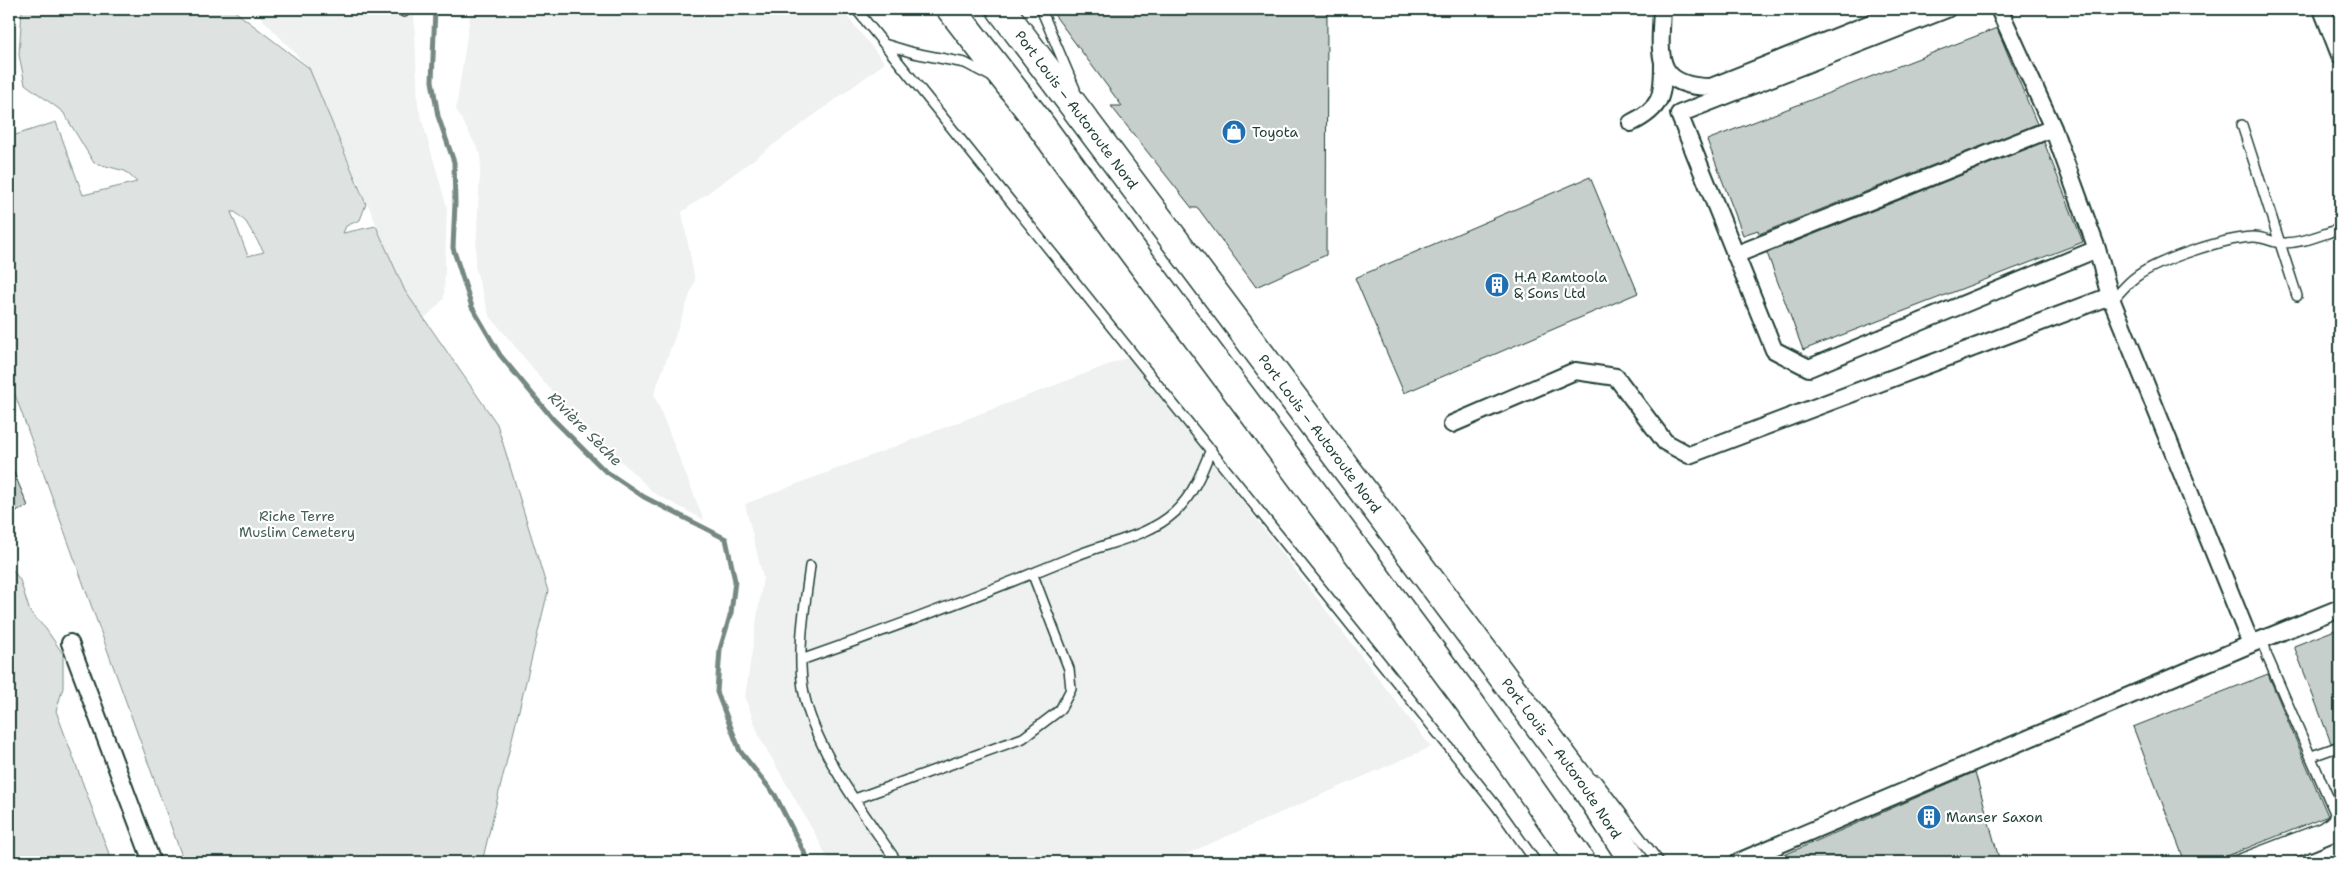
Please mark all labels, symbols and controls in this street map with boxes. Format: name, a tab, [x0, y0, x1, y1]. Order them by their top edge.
street label: Port Louis – Autoroute Nord	[1011, 27, 1142, 193]
shop icon: Toyota	[1221, 119, 1247, 145]
place label: Toyota	[1252, 123, 1298, 141]
place label: H.A Ramtoola & Sons Ltd	[1514, 268, 1607, 302]
building icon: H.A Ramtoola & Sons Ltd	[1484, 272, 1510, 298]
street label: Port Louis – Autoroute Nord	[1255, 351, 1385, 516]
water label: Rivière Sèche	[544, 388, 626, 470]
park label: Riche Terre Muslim Cemetery	[239, 507, 355, 541]
street label: Port Louis – Autoroute Nord	[1498, 674, 1626, 842]
building icon: Manser Saxon	[1916, 804, 1942, 830]
place label: Manser Saxon	[1946, 808, 2043, 826]

